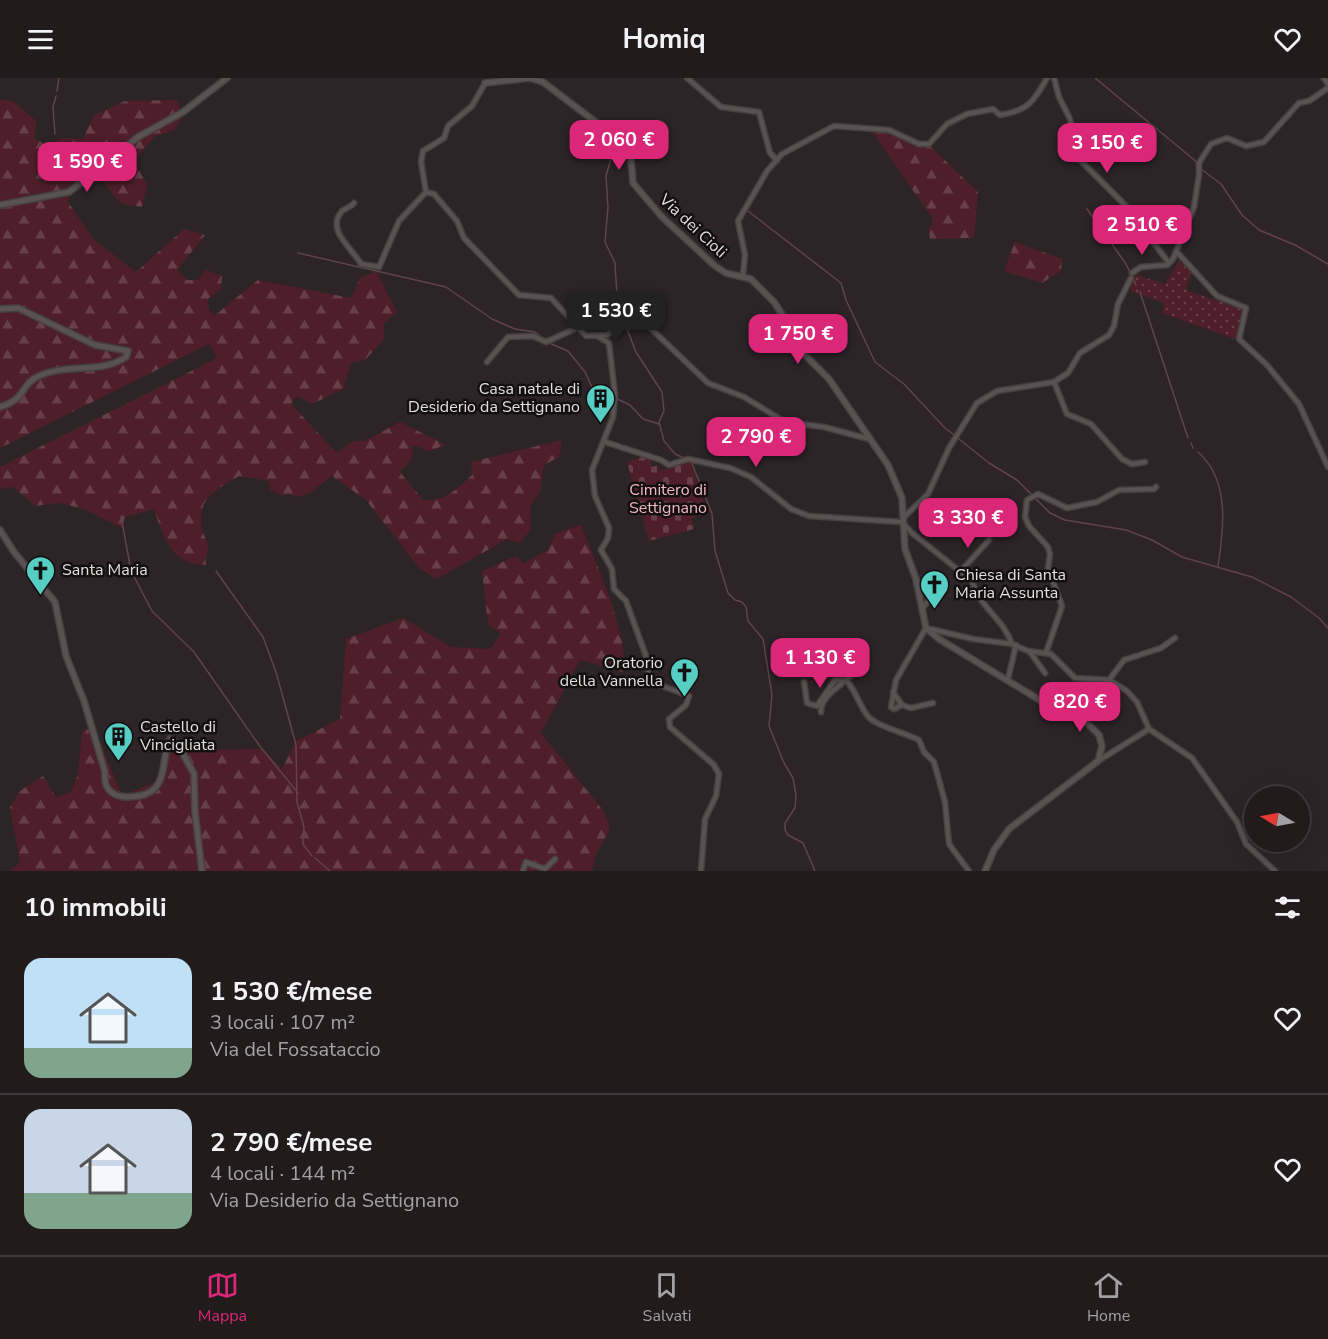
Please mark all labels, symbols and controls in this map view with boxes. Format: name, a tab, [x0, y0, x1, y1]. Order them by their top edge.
text: Homiq	[622, 21, 706, 58]
icon: menu	[24, 23, 57, 56]
icon: heart	[1271, 23, 1304, 56]
pin: 2 060 €	[564, 120, 674, 171]
pin: 3 150 €	[1052, 123, 1162, 174]
text: 2 060 €	[584, 126, 654, 153]
text: 3 150 €	[1072, 129, 1142, 156]
pin: 1 590 €	[32, 142, 142, 193]
text: 1 590 €	[52, 148, 122, 175]
street label: Via dei Cioli	[654, 188, 732, 263]
pin: 2 510 €	[1087, 205, 1197, 256]
text: 2 510 €	[1107, 211, 1177, 238]
pin: 1 530 €	[561, 291, 671, 342]
text: 1 530 €	[581, 297, 651, 324]
pin: 1 750 €	[743, 314, 853, 365]
text: 1 750 €	[763, 320, 833, 347]
place label: Casa natale di Desiderio da Settignano	[408, 378, 580, 418]
building icon: Casa natale di Desiderio da Settignano	[585, 382, 617, 424]
pin: 2 790 €	[701, 417, 811, 468]
text: 2 790 €	[721, 423, 791, 450]
park label: Cimitero di Settignano	[629, 479, 707, 519]
pin: 3 330 €	[913, 498, 1023, 549]
text: 3 330 €	[933, 504, 1003, 531]
church icon: Santa Maria	[25, 554, 57, 596]
place label: Santa Maria	[62, 559, 148, 581]
place label: Chiesa di Santa Maria Assunta	[955, 564, 1066, 604]
church icon: Chiesa di Santa Maria Assunta	[918, 568, 950, 610]
pin: 1 130 €	[765, 638, 875, 689]
text: 1 130 €	[785, 644, 855, 671]
place label: Oratorio della Vannella	[560, 652, 663, 692]
church icon: Oratorio della Vannella	[668, 656, 700, 698]
pin: 820 €	[1038, 682, 1122, 733]
text: 820 €	[1053, 688, 1107, 715]
place label: Castello di Vincigliata	[139, 716, 216, 756]
building icon: Castello di Vincigliata	[103, 720, 135, 762]
north arrow	[1244, 786, 1310, 852]
map controls	[1244, 786, 1310, 852]
text: 10 immobili	[24, 890, 167, 925]
icon: filters	[1271, 891, 1304, 924]
text: 1 530 €/mese	[210, 974, 372, 1009]
icon: home	[72, 982, 144, 1054]
icon: heart	[1271, 1002, 1304, 1035]
text: 3 locali · 107 m²	[210, 1009, 355, 1036]
text: Via del Fossataccio	[210, 1036, 381, 1063]
text: 2 790 €/mese	[210, 1125, 372, 1160]
icon: home	[72, 1133, 144, 1205]
icon: heart	[1271, 1153, 1304, 1186]
text: 4 locali · 144 m²	[210, 1160, 355, 1187]
text: Via Desiderio da Settignano	[210, 1187, 459, 1214]
tab: Mappa	[198, 1269, 247, 1327]
tab: Salvati	[643, 1269, 691, 1327]
tab: Home	[1087, 1269, 1130, 1327]

